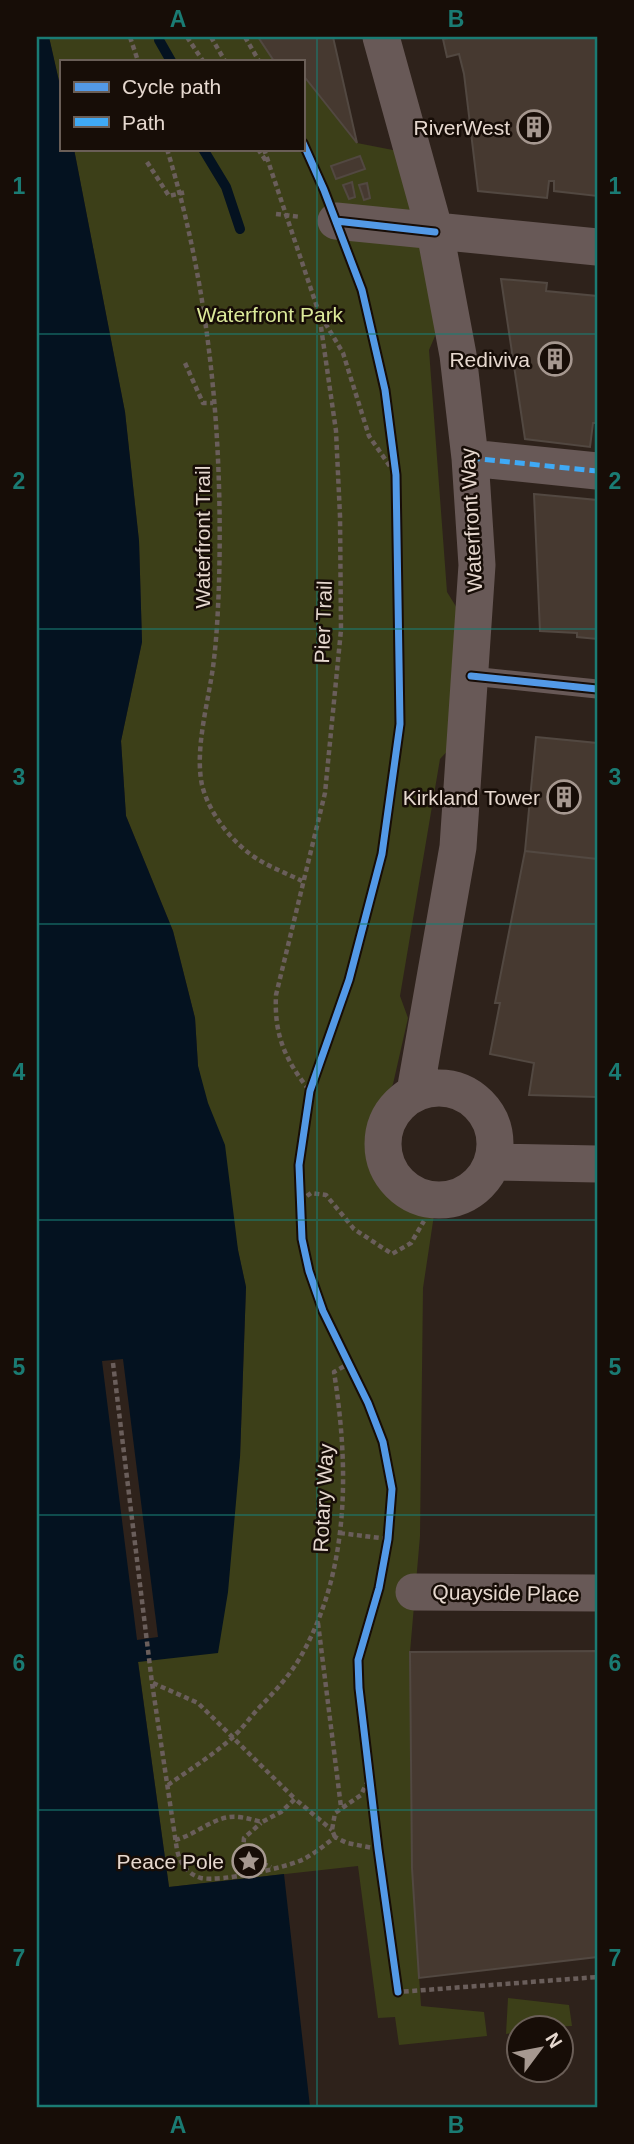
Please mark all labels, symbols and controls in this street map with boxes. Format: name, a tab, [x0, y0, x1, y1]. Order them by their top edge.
text: A	[170, 6, 186, 32]
text: B	[448, 6, 464, 32]
legend	[60, 60, 304, 150]
text: Cycle path	[122, 75, 221, 98]
building icon: RiverWest	[515, 108, 553, 146]
text: Path	[122, 111, 165, 134]
place label: RiverWest	[414, 116, 510, 139]
text: 1	[13, 173, 26, 199]
text: 1	[609, 173, 622, 199]
park label: Waterfront Park	[197, 303, 344, 326]
building icon: Rediviva	[536, 340, 574, 378]
place label: Rediviva	[449, 348, 530, 371]
street label: Waterfront Way	[456, 447, 486, 593]
street label: Waterfront Trail	[191, 466, 214, 608]
text: 2	[13, 468, 25, 494]
text: 2	[609, 468, 621, 494]
street label: Pier Trail	[310, 580, 336, 664]
text: 3	[13, 764, 25, 790]
text: 3	[609, 764, 621, 790]
building icon: Kirkland Tower	[545, 778, 583, 816]
place label: Kirkland Tower	[403, 786, 540, 809]
text: 4	[13, 1059, 26, 1085]
text: 4	[609, 1059, 622, 1085]
text: 5	[13, 1354, 26, 1380]
text: 5	[609, 1354, 622, 1380]
street label: Rotary Way	[309, 1443, 337, 1553]
street label: Quayside Place	[432, 1580, 580, 1606]
text: 6	[13, 1650, 25, 1676]
text: 6	[609, 1650, 621, 1676]
place icon: Peace Pole	[230, 1842, 268, 1880]
place label: Peace Pole	[117, 1850, 224, 1873]
text: 7	[13, 1945, 25, 1971]
text: 7	[609, 1945, 621, 1971]
north arrow	[504, 2014, 574, 2084]
text: N	[541, 2029, 567, 2052]
text: A	[170, 2112, 186, 2138]
text: B	[448, 2112, 464, 2138]

